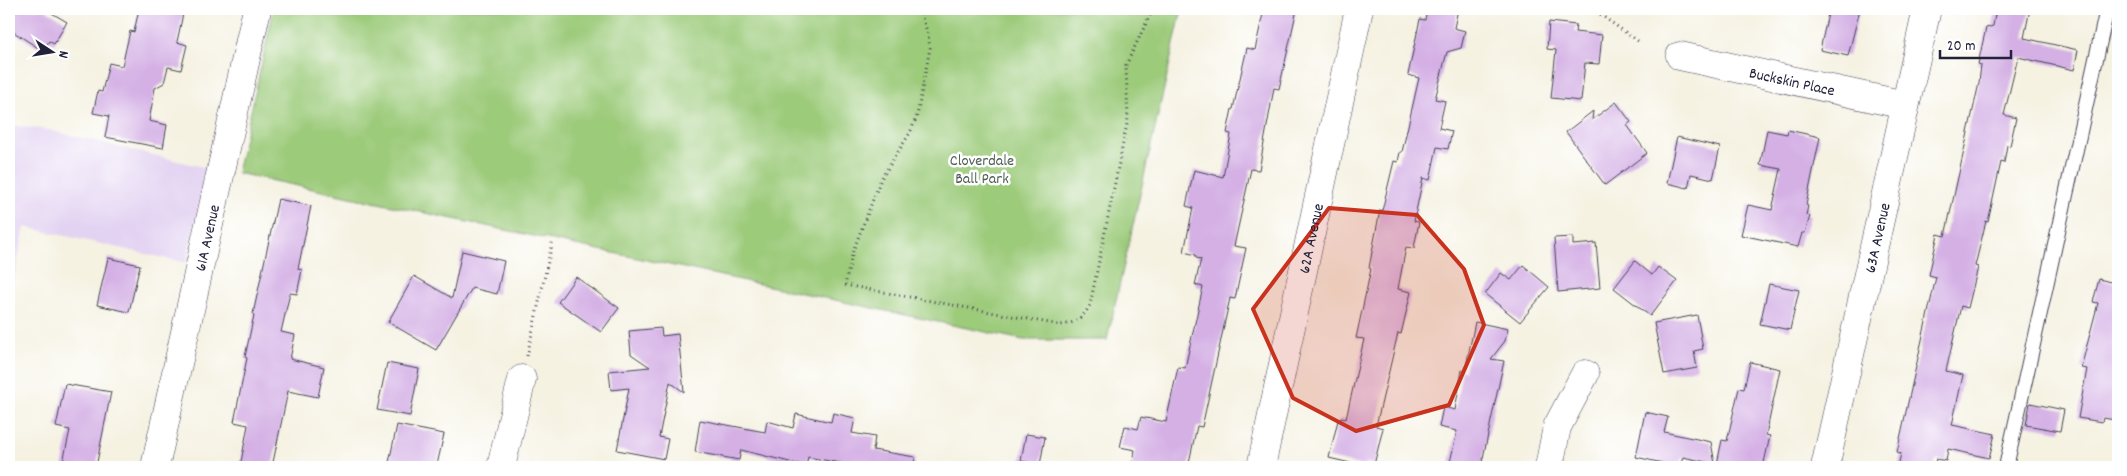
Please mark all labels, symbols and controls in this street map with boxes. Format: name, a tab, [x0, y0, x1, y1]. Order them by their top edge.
north arrow	[28, 28, 78, 78]
scale bar	[1940, 28, 2011, 60]
text: 20 m	[1947, 36, 1975, 58]
text: N	[52, 49, 73, 60]
street label: Buckskin Place	[1747, 62, 1837, 103]
park label: Cloverdale Ball Park	[950, 150, 1014, 191]
street label: 63A Avenue	[1860, 201, 1897, 275]
street label: 62A Avenue	[1294, 202, 1331, 276]
street label: 61A Avenue	[190, 203, 227, 274]

